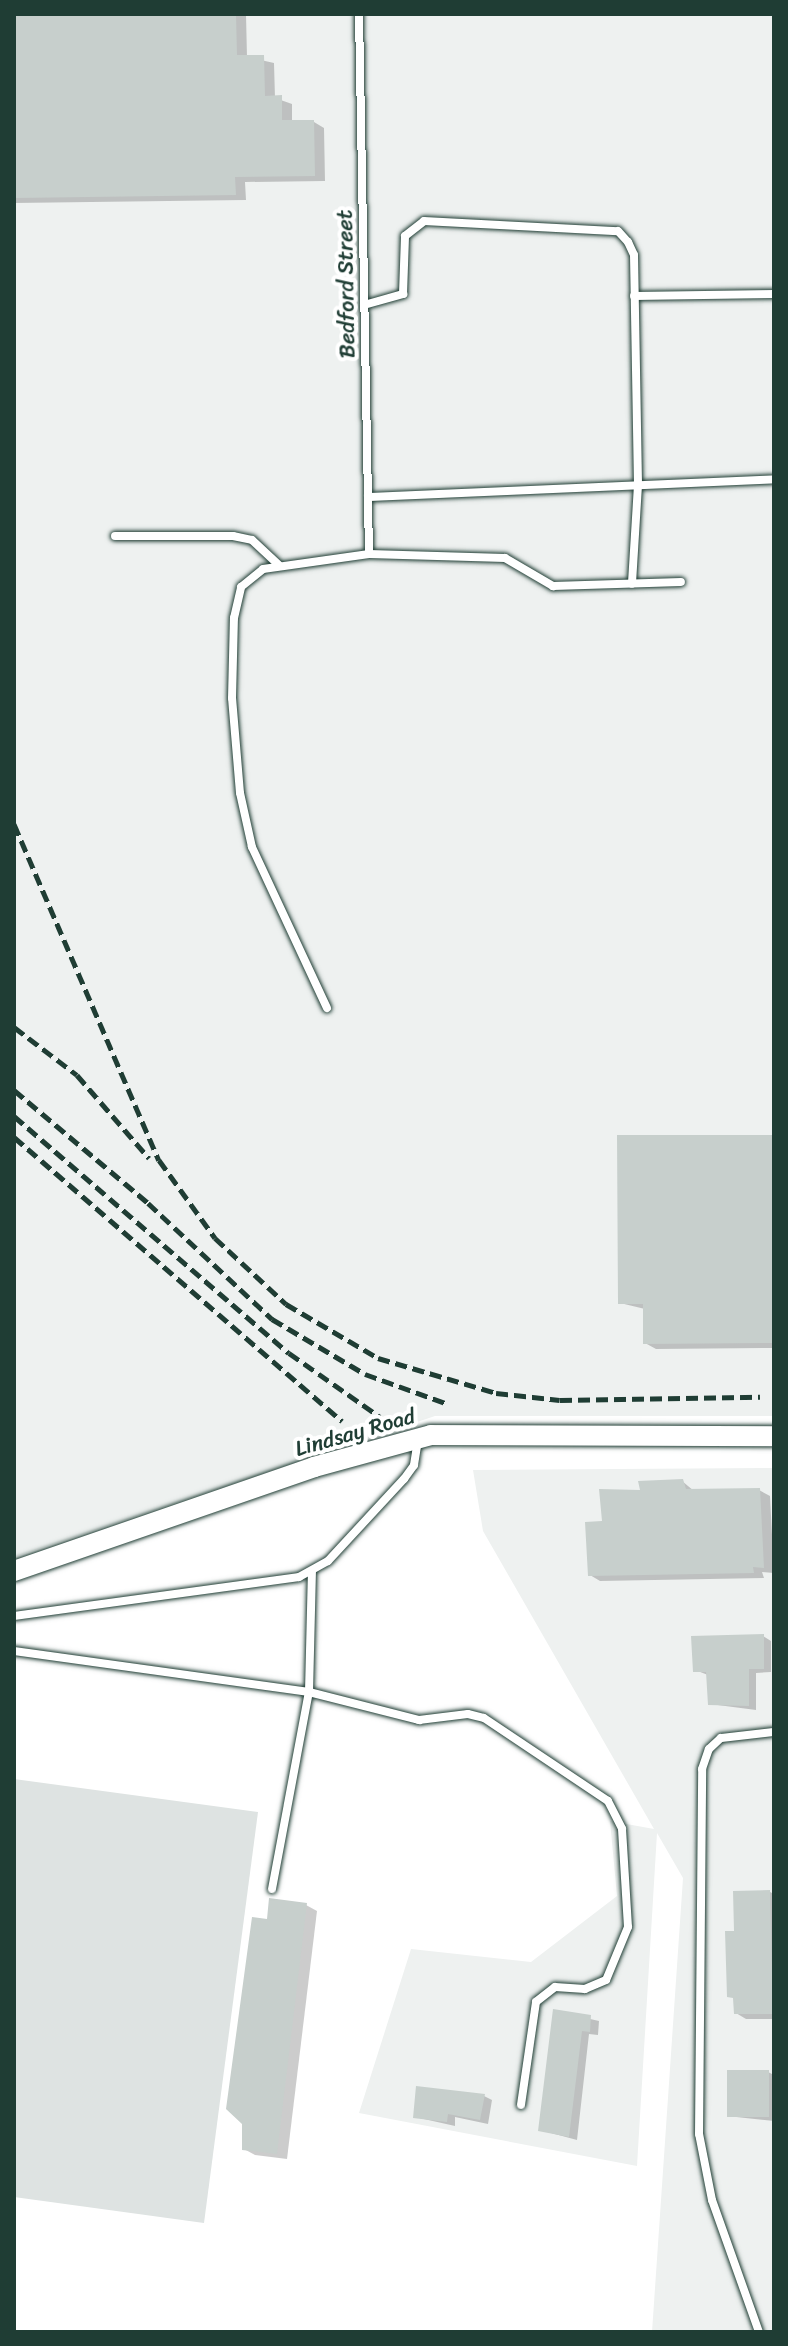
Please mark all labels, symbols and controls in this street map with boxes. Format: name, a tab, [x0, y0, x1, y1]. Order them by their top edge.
street label: Bedford Street	[332, 210, 360, 358]
street label: Lindsay Road	[292, 1402, 418, 1462]

